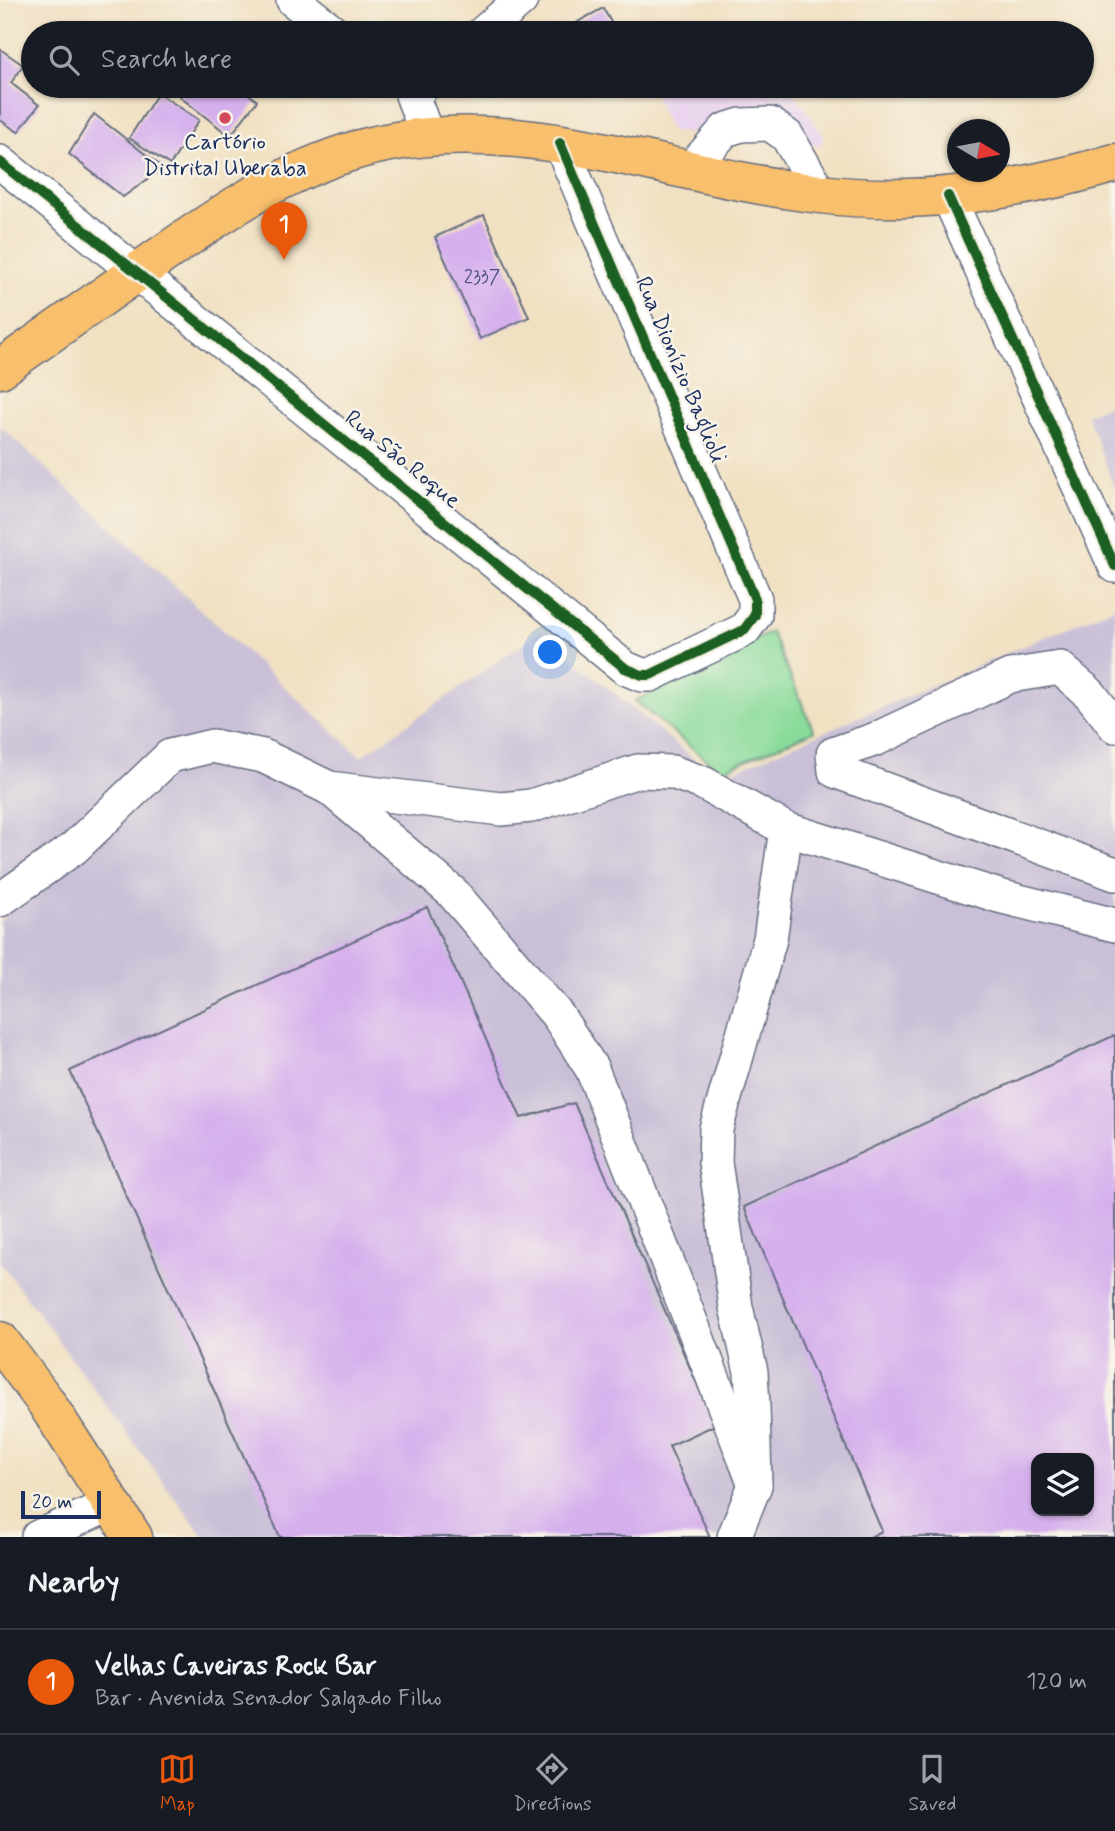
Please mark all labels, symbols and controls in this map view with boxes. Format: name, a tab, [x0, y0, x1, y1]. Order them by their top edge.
search box	[21, 21, 1094, 98]
icon: search	[45, 41, 83, 79]
text: Search here	[101, 43, 232, 77]
marker: Cartório Distrital Uberaba	[217, 110, 233, 126]
north arrow	[947, 119, 1010, 182]
place label: Cartório Distrital Uberaba	[143, 128, 307, 184]
pin: 1	[261, 202, 307, 260]
house number: 2337	[464, 265, 500, 290]
street label: Rua Dionízio Baglioli	[625, 272, 733, 468]
street label: Rua São Roque	[338, 404, 466, 516]
your location	[533, 635, 567, 669]
map controls	[1031, 1453, 1094, 1516]
button: layers	[1031, 1453, 1094, 1516]
scale bar	[21, 1488, 102, 1520]
text: 20 m	[32, 1490, 72, 1515]
text: Nearby	[28, 1563, 119, 1602]
text: Velhas Caveiras Rock Bar	[95, 1650, 377, 1684]
text: 1	[46, 1667, 56, 1697]
text: 120 m	[1026, 1667, 1087, 1697]
text: Bar · Avenida Senador Salgado Filho	[95, 1684, 442, 1714]
tab: Map	[158, 1750, 196, 1817]
tab: Directions	[513, 1750, 592, 1817]
tab: Saved	[908, 1750, 956, 1817]

